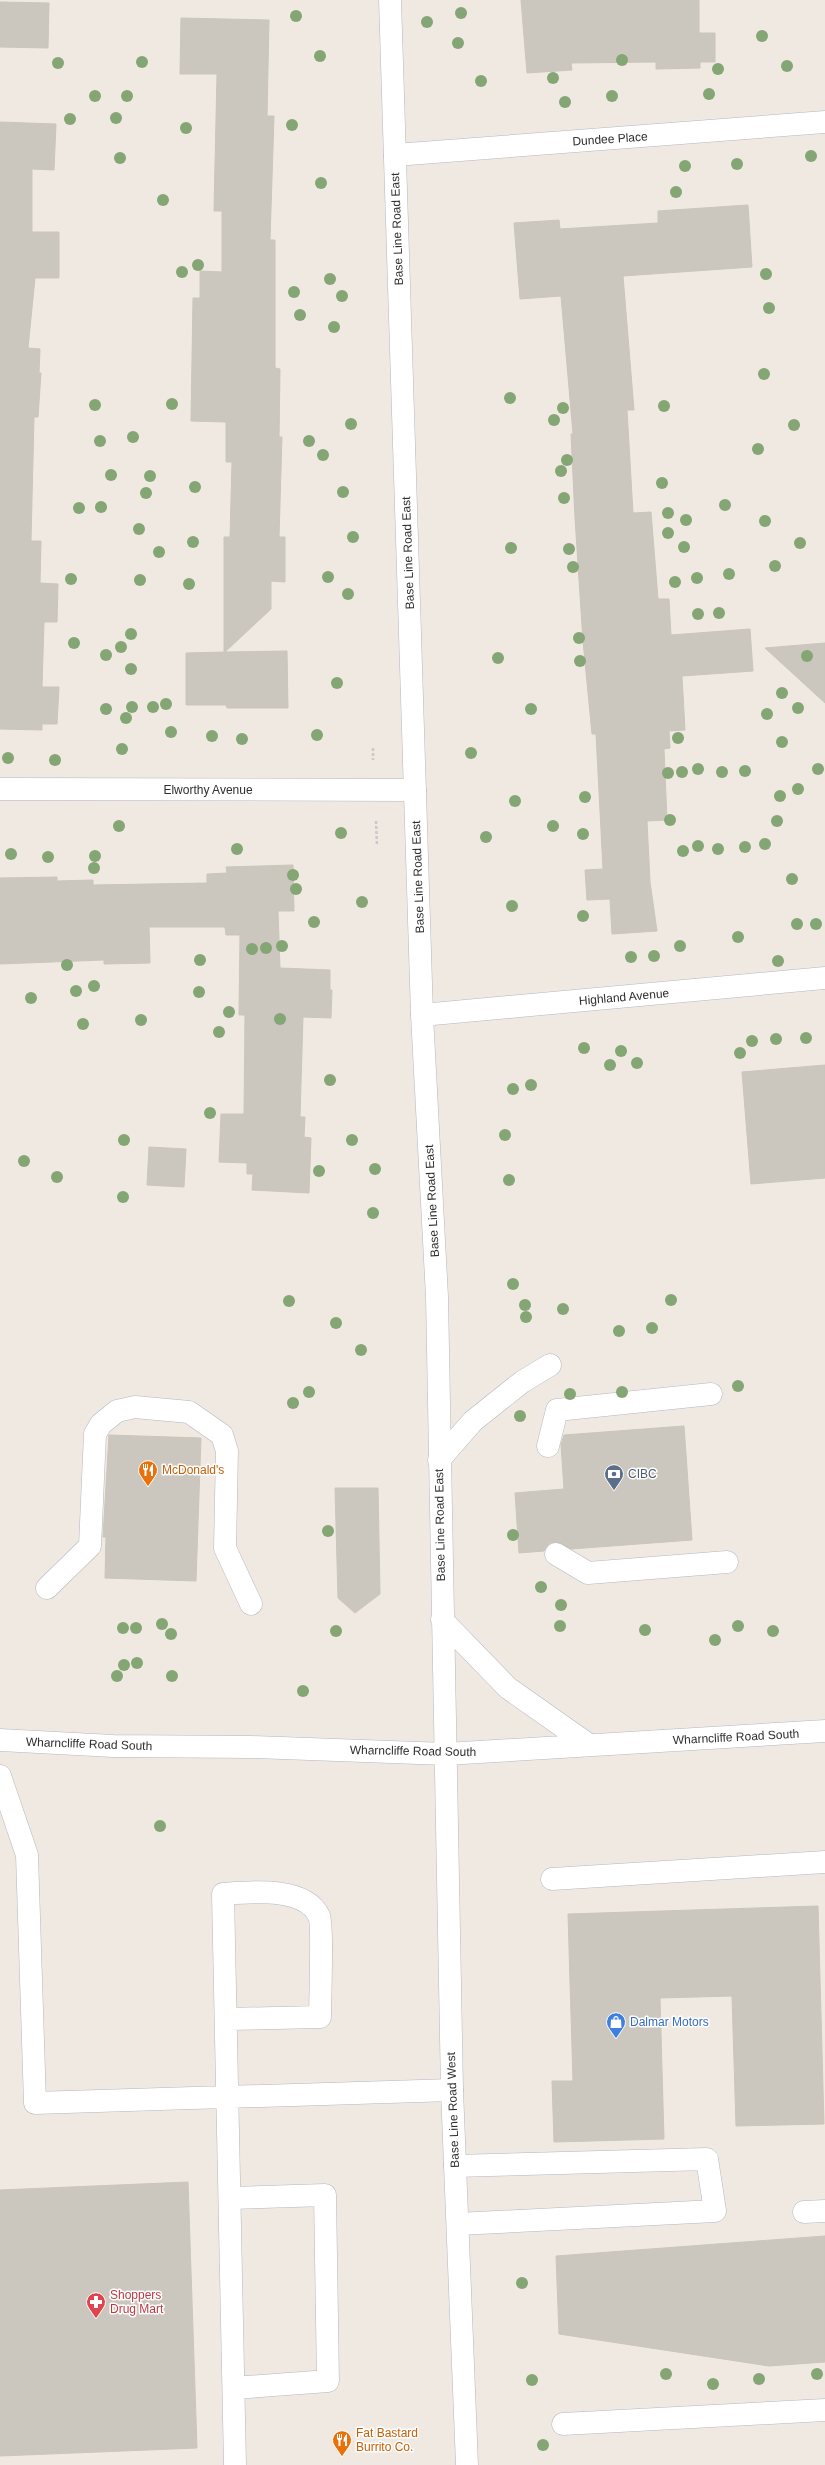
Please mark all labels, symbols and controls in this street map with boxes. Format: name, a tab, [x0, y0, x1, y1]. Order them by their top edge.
street label: Dundee Place	[572, 129, 648, 149]
street label: Base Line Road East	[388, 172, 406, 286]
street label: Base Line Road East	[399, 496, 417, 610]
street label: Elworthy Avenue	[163, 783, 253, 797]
street label: Base Line Road East	[409, 820, 427, 934]
street label: Highland Avenue	[578, 986, 670, 1008]
street label: Base Line Road East	[422, 1144, 442, 1258]
restaurant icon: McDonald's	[137, 1459, 159, 1487]
place label: McDonald's	[162, 1463, 224, 1477]
bank icon: CIBC	[603, 1463, 625, 1491]
place label: CIBC	[628, 1467, 657, 1481]
street label: Base Line Road East	[432, 1468, 448, 1581]
street label: Wharncliffe Road South	[672, 1727, 800, 1747]
street label: Wharncliffe Road South	[26, 1735, 152, 1753]
street label: Wharncliffe Road South	[350, 1743, 476, 1759]
shop icon: Dalmar Motors	[605, 2011, 627, 2039]
place label: Dalmar Motors	[630, 2015, 709, 2029]
street label: Base Line Road West	[444, 2051, 462, 2168]
place label: Shoppers Drug Mart	[110, 2288, 164, 2316]
pharmacy icon: Shoppers Drug Mart	[85, 2291, 107, 2319]
place label: Fat Bastard Burrito Co.	[356, 2426, 418, 2454]
restaurant icon: Fat Bastard Burrito Co.	[331, 2429, 353, 2457]

